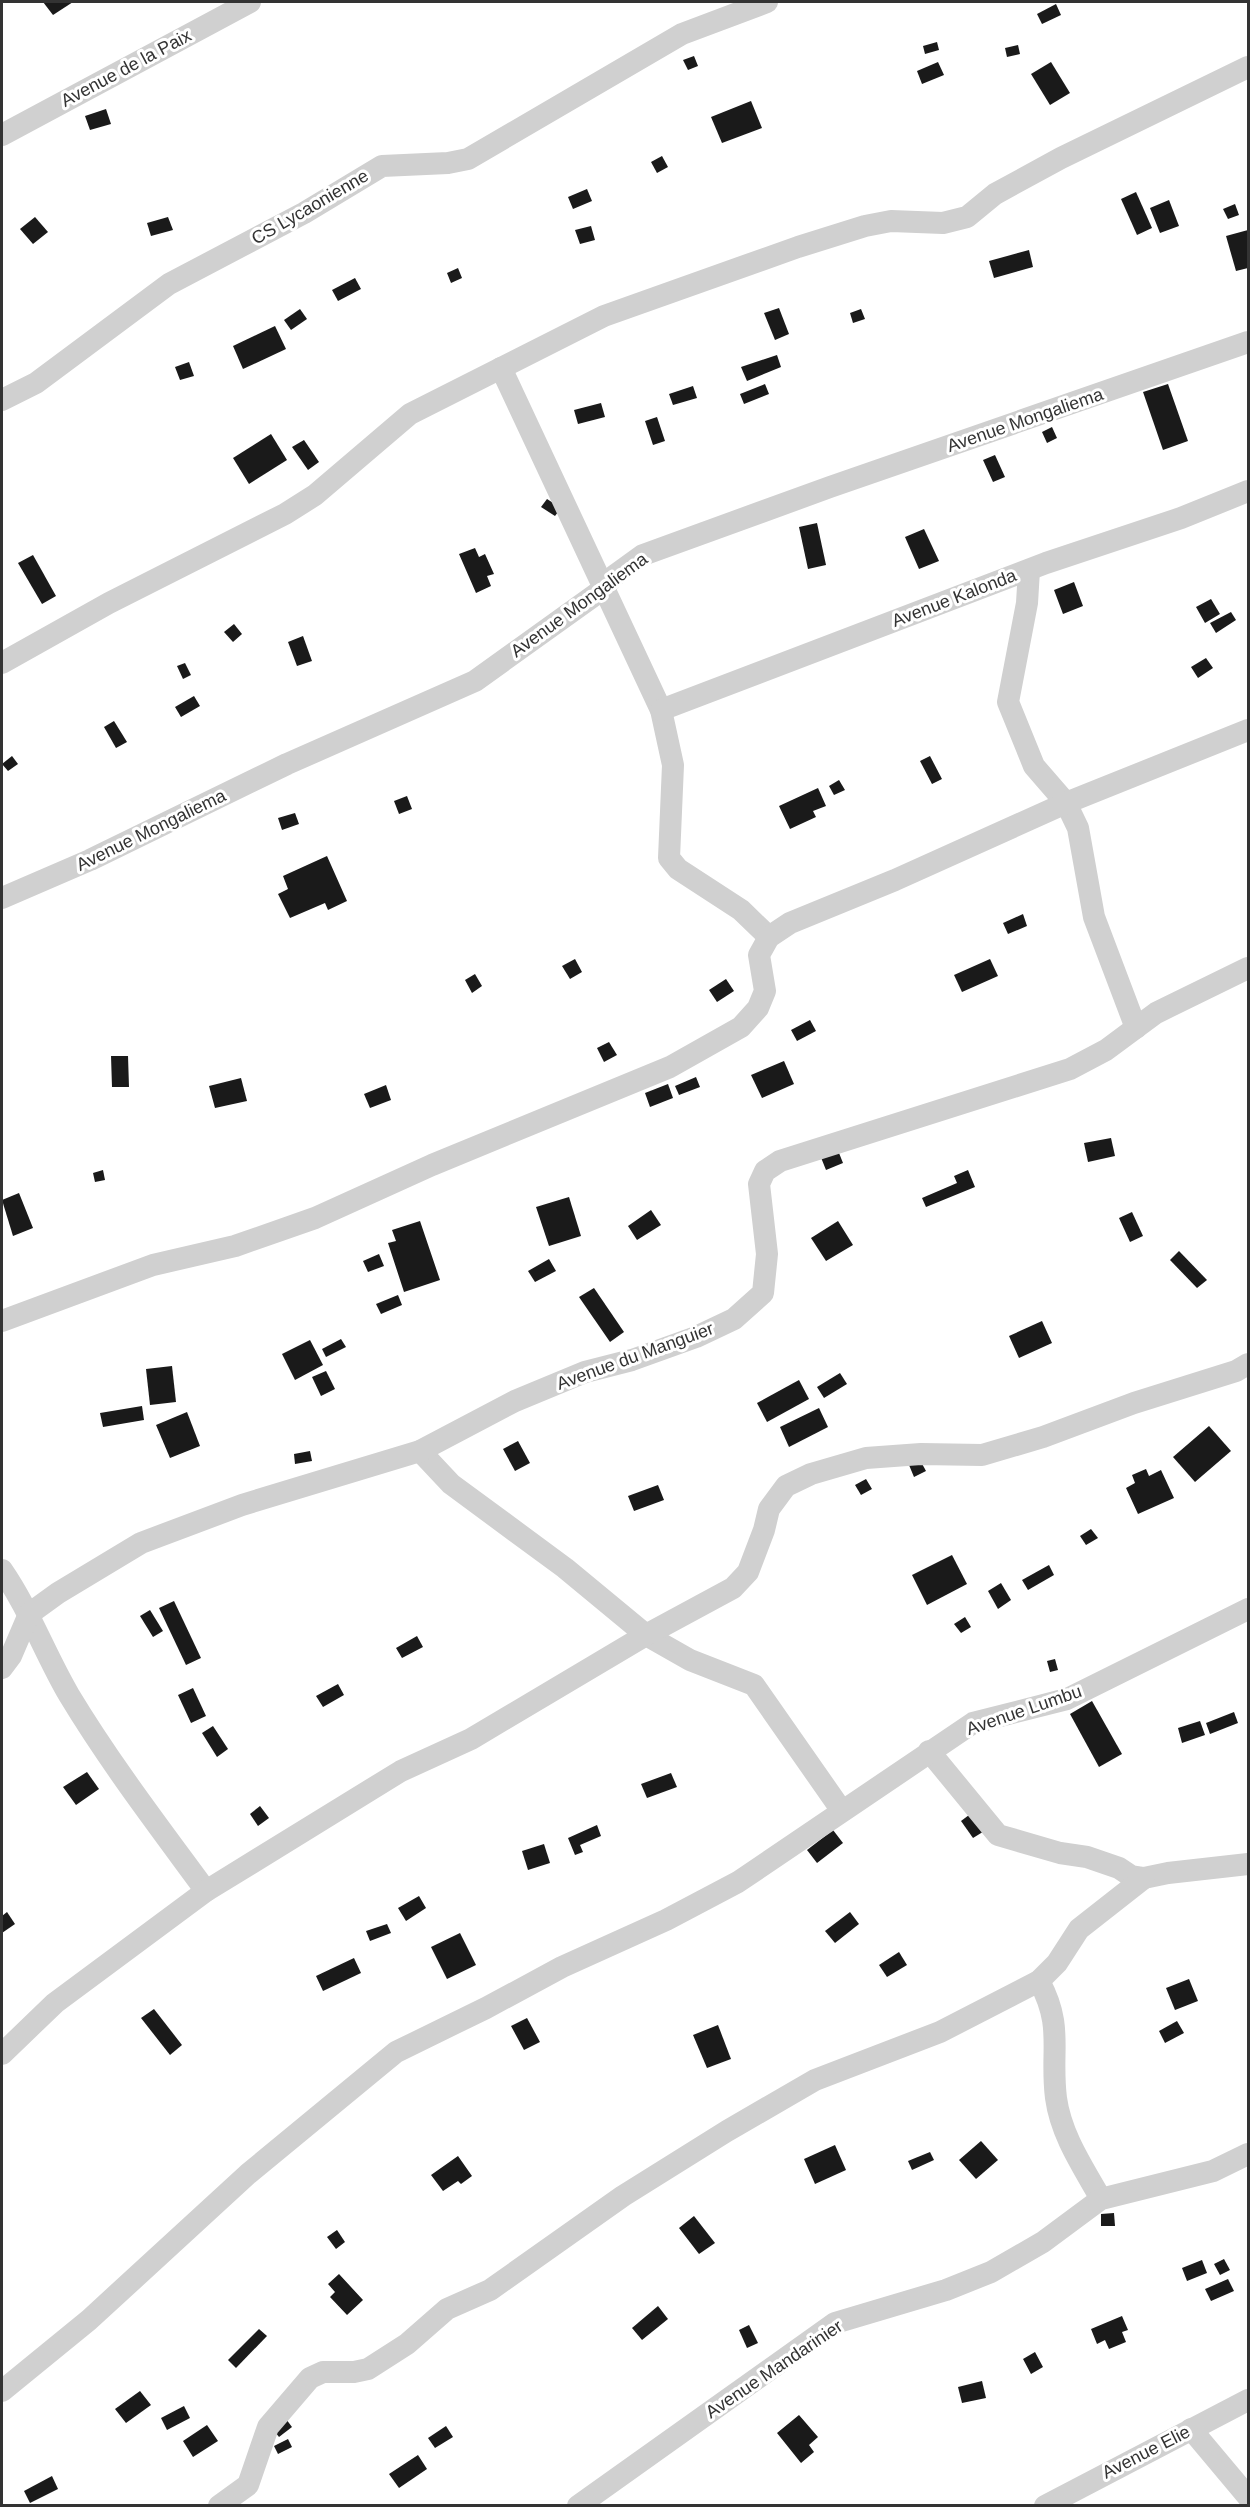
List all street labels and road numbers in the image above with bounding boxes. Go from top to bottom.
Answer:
street label: Avenue de la Paix [57,25,195,111]
street label: CS Lycaonienne [248,165,372,249]
street label: Avenue Mongaliema [944,384,1107,456]
street label: Avenue Mongaliema [507,548,652,661]
street label: Avenue Kalonda [889,565,1020,631]
street label: Avenue Mongaliema [73,785,230,875]
street label: Avenue du Manguier [554,1318,716,1394]
street label: Avenue Lumbu [964,1681,1084,1739]
street label: Avenue Mandarinier [702,2316,846,2422]
street label: Avenue Elie [1099,2421,1193,2483]

